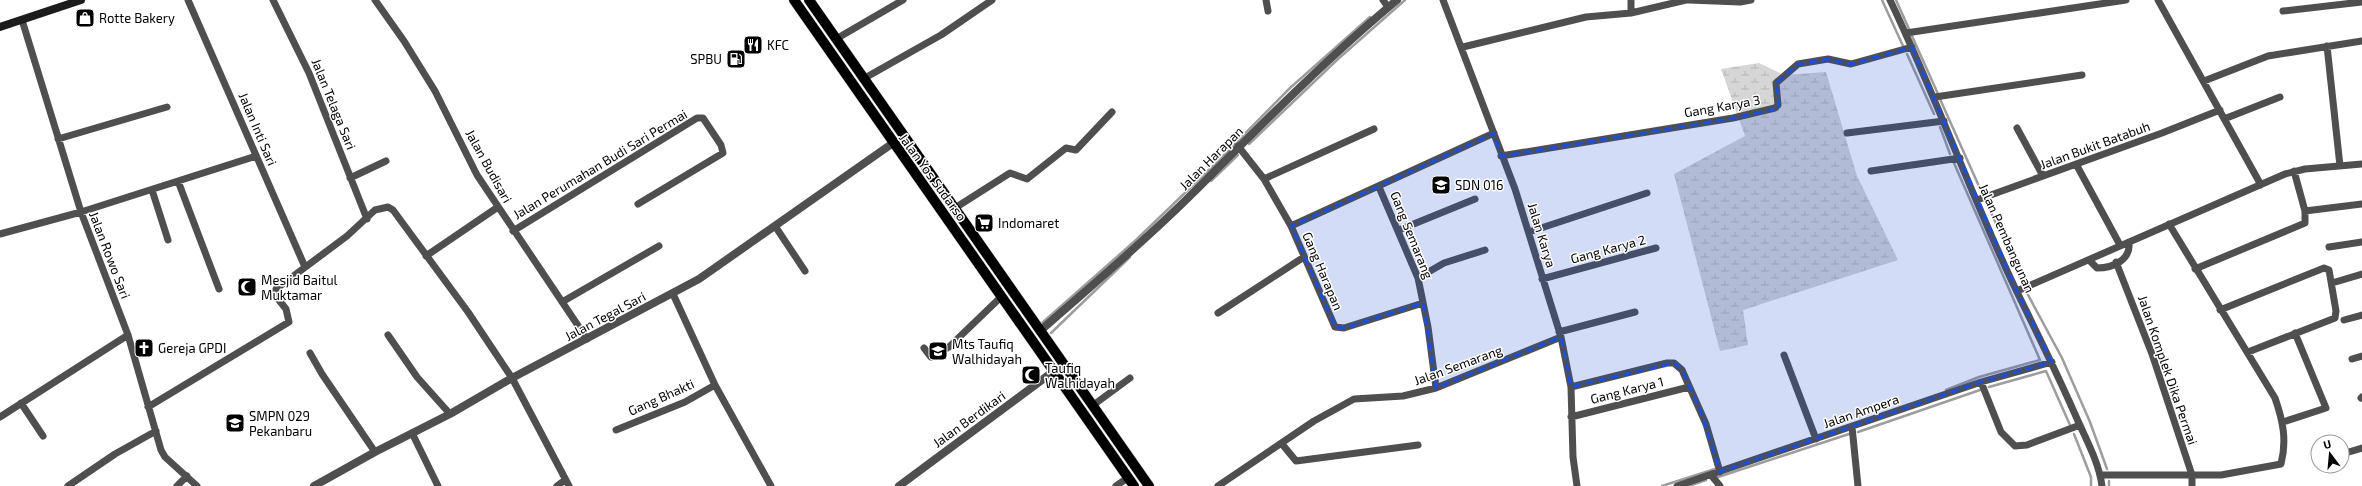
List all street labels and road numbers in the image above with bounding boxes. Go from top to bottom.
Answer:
street label: Jalan Telaga Sari [308,56,360,152]
street label: Jalan Inti Sari [235,90,281,168]
street label: Gang Karya 3 [1683,91,1761,121]
street label: Jalan Perumahan Budi Sari Permai [510,106,690,222]
street label: Jalan Bukit Batabuh [2038,118,2152,172]
street label: Jalan Harapan [1176,123,1246,193]
street label: Jalan Budisari [462,127,516,205]
street label: Jalan Yos Sudarso [896,130,970,224]
street label: Jalan Pembangunan [1976,181,2038,295]
street label: Gang Semarang [1387,189,1437,281]
street label: Jalan Karya [1525,201,1559,269]
street label: Jalan Rowo Sari [86,209,134,301]
street label: Gang Harapan [1299,229,1347,313]
street label: Gang Karya 2 [1569,231,1647,267]
street label: Jalan Tegal Sari [562,288,648,344]
street label: Jalan Komplek Dika Permai [2135,293,2201,447]
street label: Jalan Semarang [1412,342,1504,388]
street label: Gang Karya 1 [1589,373,1665,407]
street label: Gang Bhakti [626,375,696,419]
street label: Jalan Berdikari [930,387,1008,451]
street label: Jalan Ampera [1821,391,1901,431]

